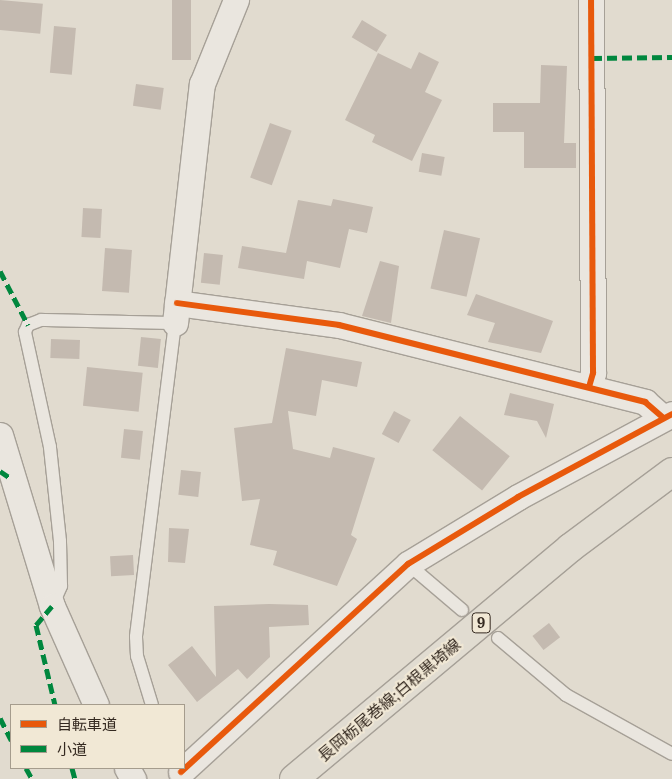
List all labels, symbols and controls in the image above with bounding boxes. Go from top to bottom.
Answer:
road number: 9 [471,610,491,636]
street label: 長岡栃尾巻線;白根黒埼線 [314,635,464,765]
legend [10,704,185,769]
text: 自転車道 [57,715,117,734]
text: 小道 [57,740,87,759]

